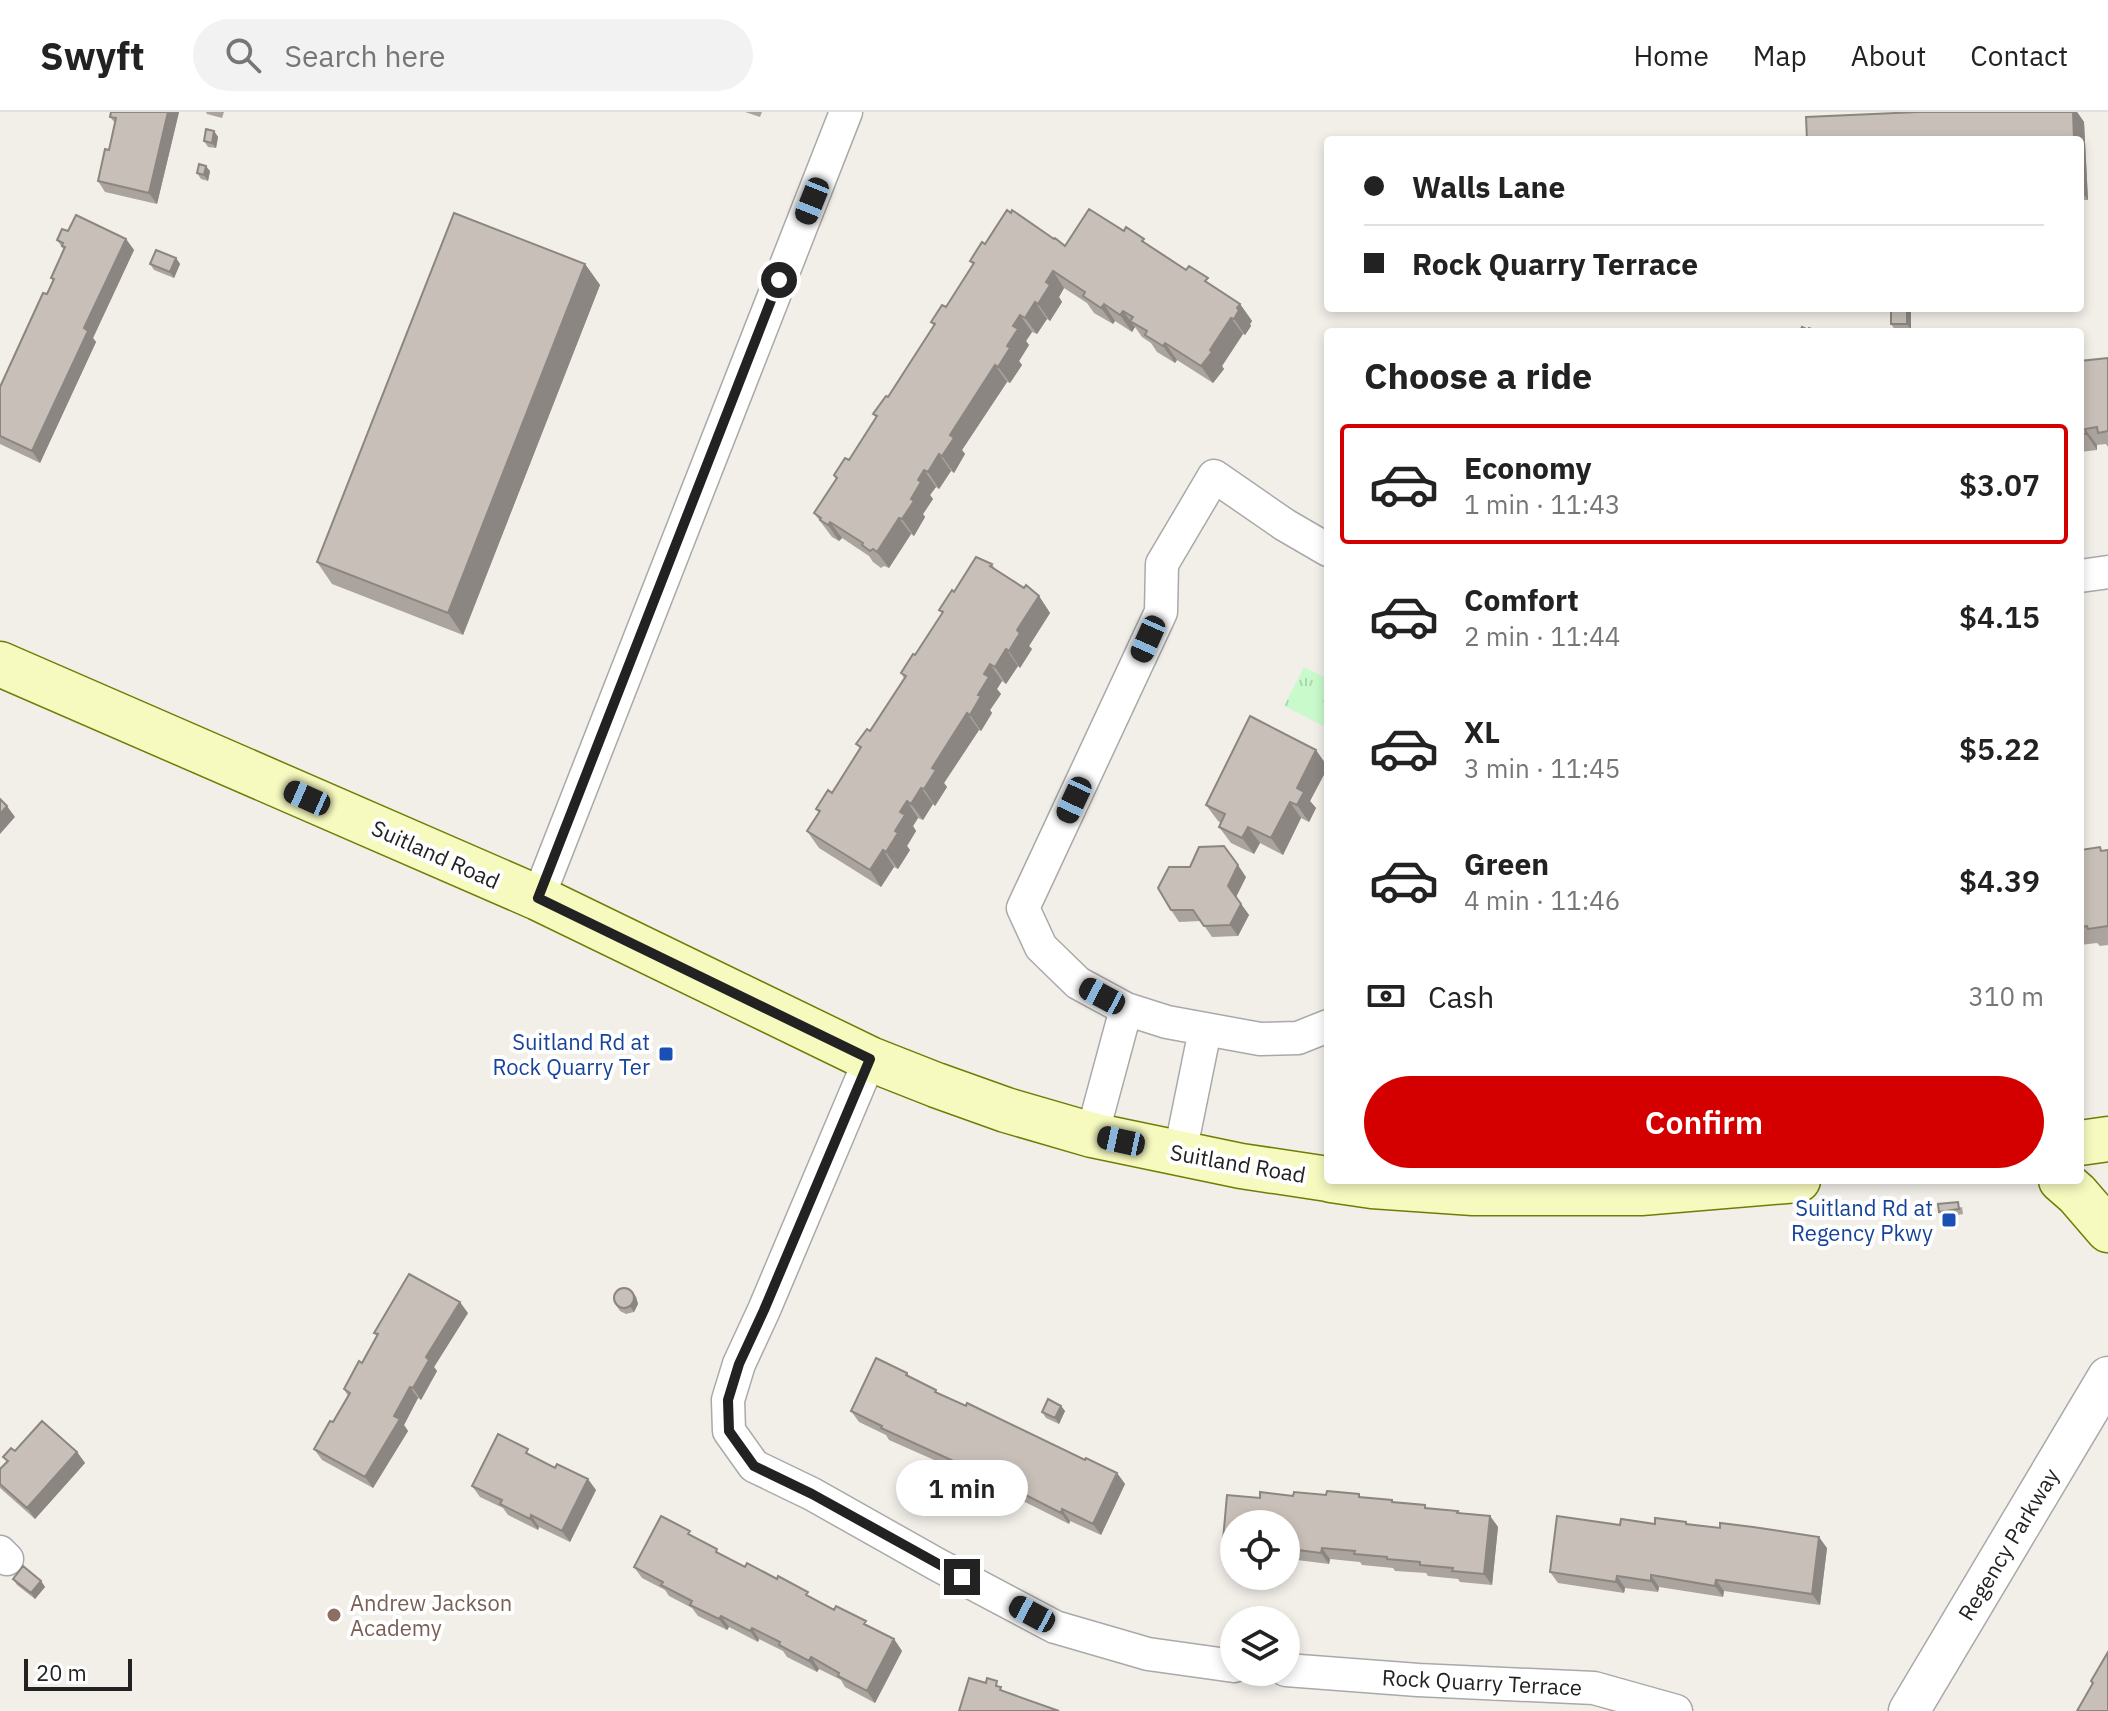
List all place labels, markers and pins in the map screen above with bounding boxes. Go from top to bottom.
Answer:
place label: Suitland Rd at Rock Quarry Ter [492,1027,650,1081]
marker: Suitland Rd at Rock Quarry Ter [657,1045,675,1063]
place label: Suitland Rd at Regency Pkwy [1791,1193,1933,1247]
marker: Suitland Rd at Regency Pkwy [1940,1211,1958,1229]
place label: Andrew Jackson Academy [350,1588,512,1642]
marker: Andrew Jackson Academy [325,1606,343,1624]

